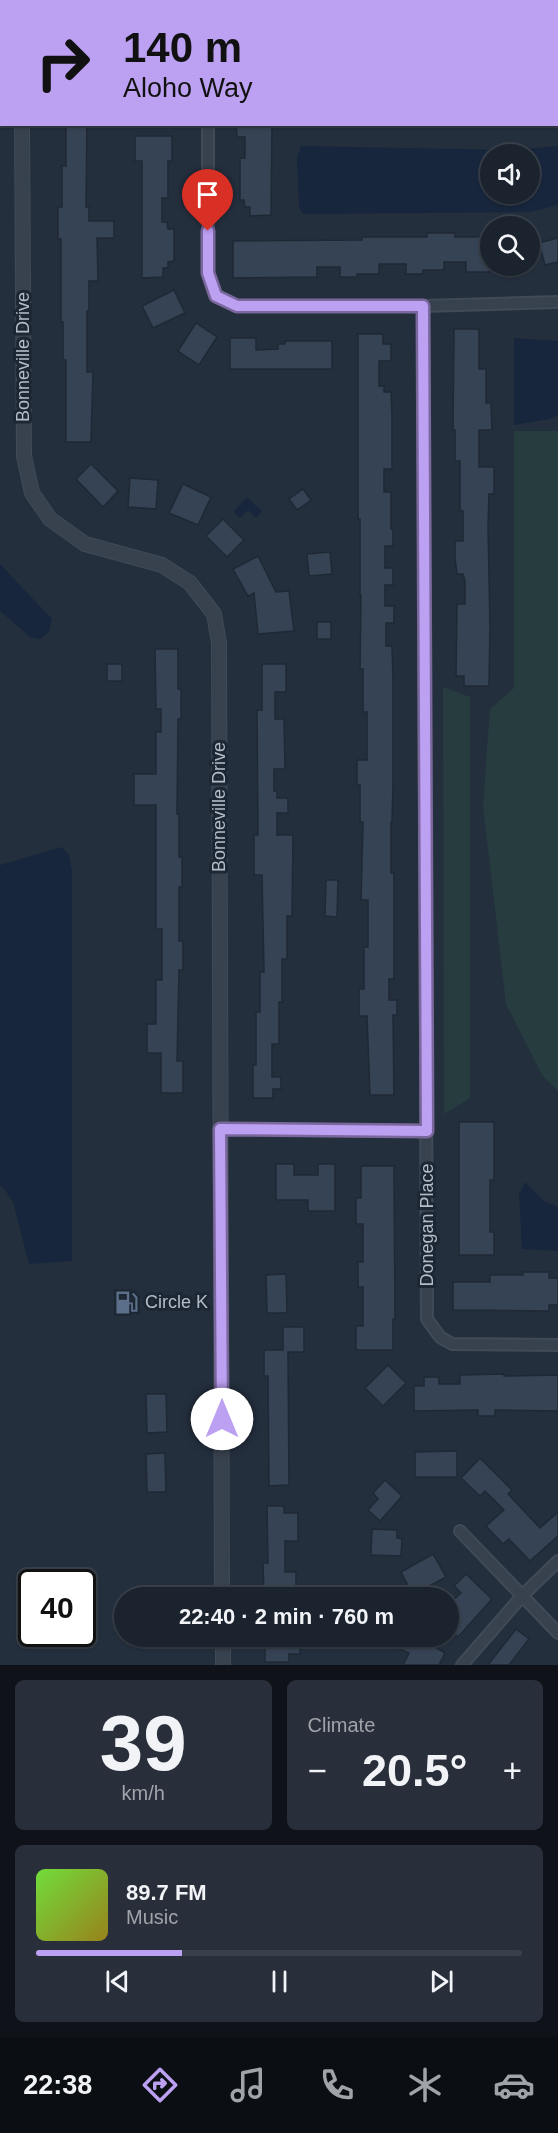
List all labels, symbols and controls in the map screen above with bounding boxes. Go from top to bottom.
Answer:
icon: right [24,24,102,102]
text: 140 m [123,24,242,71]
text: Aloho Way [123,73,253,103]
map controls [480,144,540,276]
button: sound [480,144,540,204]
pin [182,169,233,231]
icon: arrive [191,178,224,211]
button: search [480,216,540,276]
street label: Bonneville Drive [13,292,33,422]
street label: Bonneville Drive [209,742,229,872]
street label: Donegan Place [417,1163,437,1287]
fuel station icon: Circle K [114,1289,140,1315]
place label: Circle K [145,1292,208,1312]
position arrow [190,1387,254,1451]
speed limit sign: 40 [18,1569,96,1647]
text: 22:40 · 2 min · 760 m [179,1604,394,1629]
text: 39 [100,1699,187,1787]
text: Climate [308,1714,375,1736]
text: 20.5° [362,1745,468,1796]
text: − [308,1752,327,1789]
text: + [503,1752,522,1789]
text: km/h [122,1782,165,1804]
text: 89.7 FM [126,1880,207,1905]
text: Music [126,1906,178,1928]
icon: previous [101,1965,134,1998]
icon: pause [263,1965,296,1998]
icon: next [425,1965,458,1998]
icon: directions [139,2064,181,2106]
icon: music [227,2064,269,2106]
icon: phone [316,2064,358,2106]
icon: climate [404,2064,446,2106]
icon: car [493,2064,535,2106]
text: 22:38 [23,2070,92,2100]

